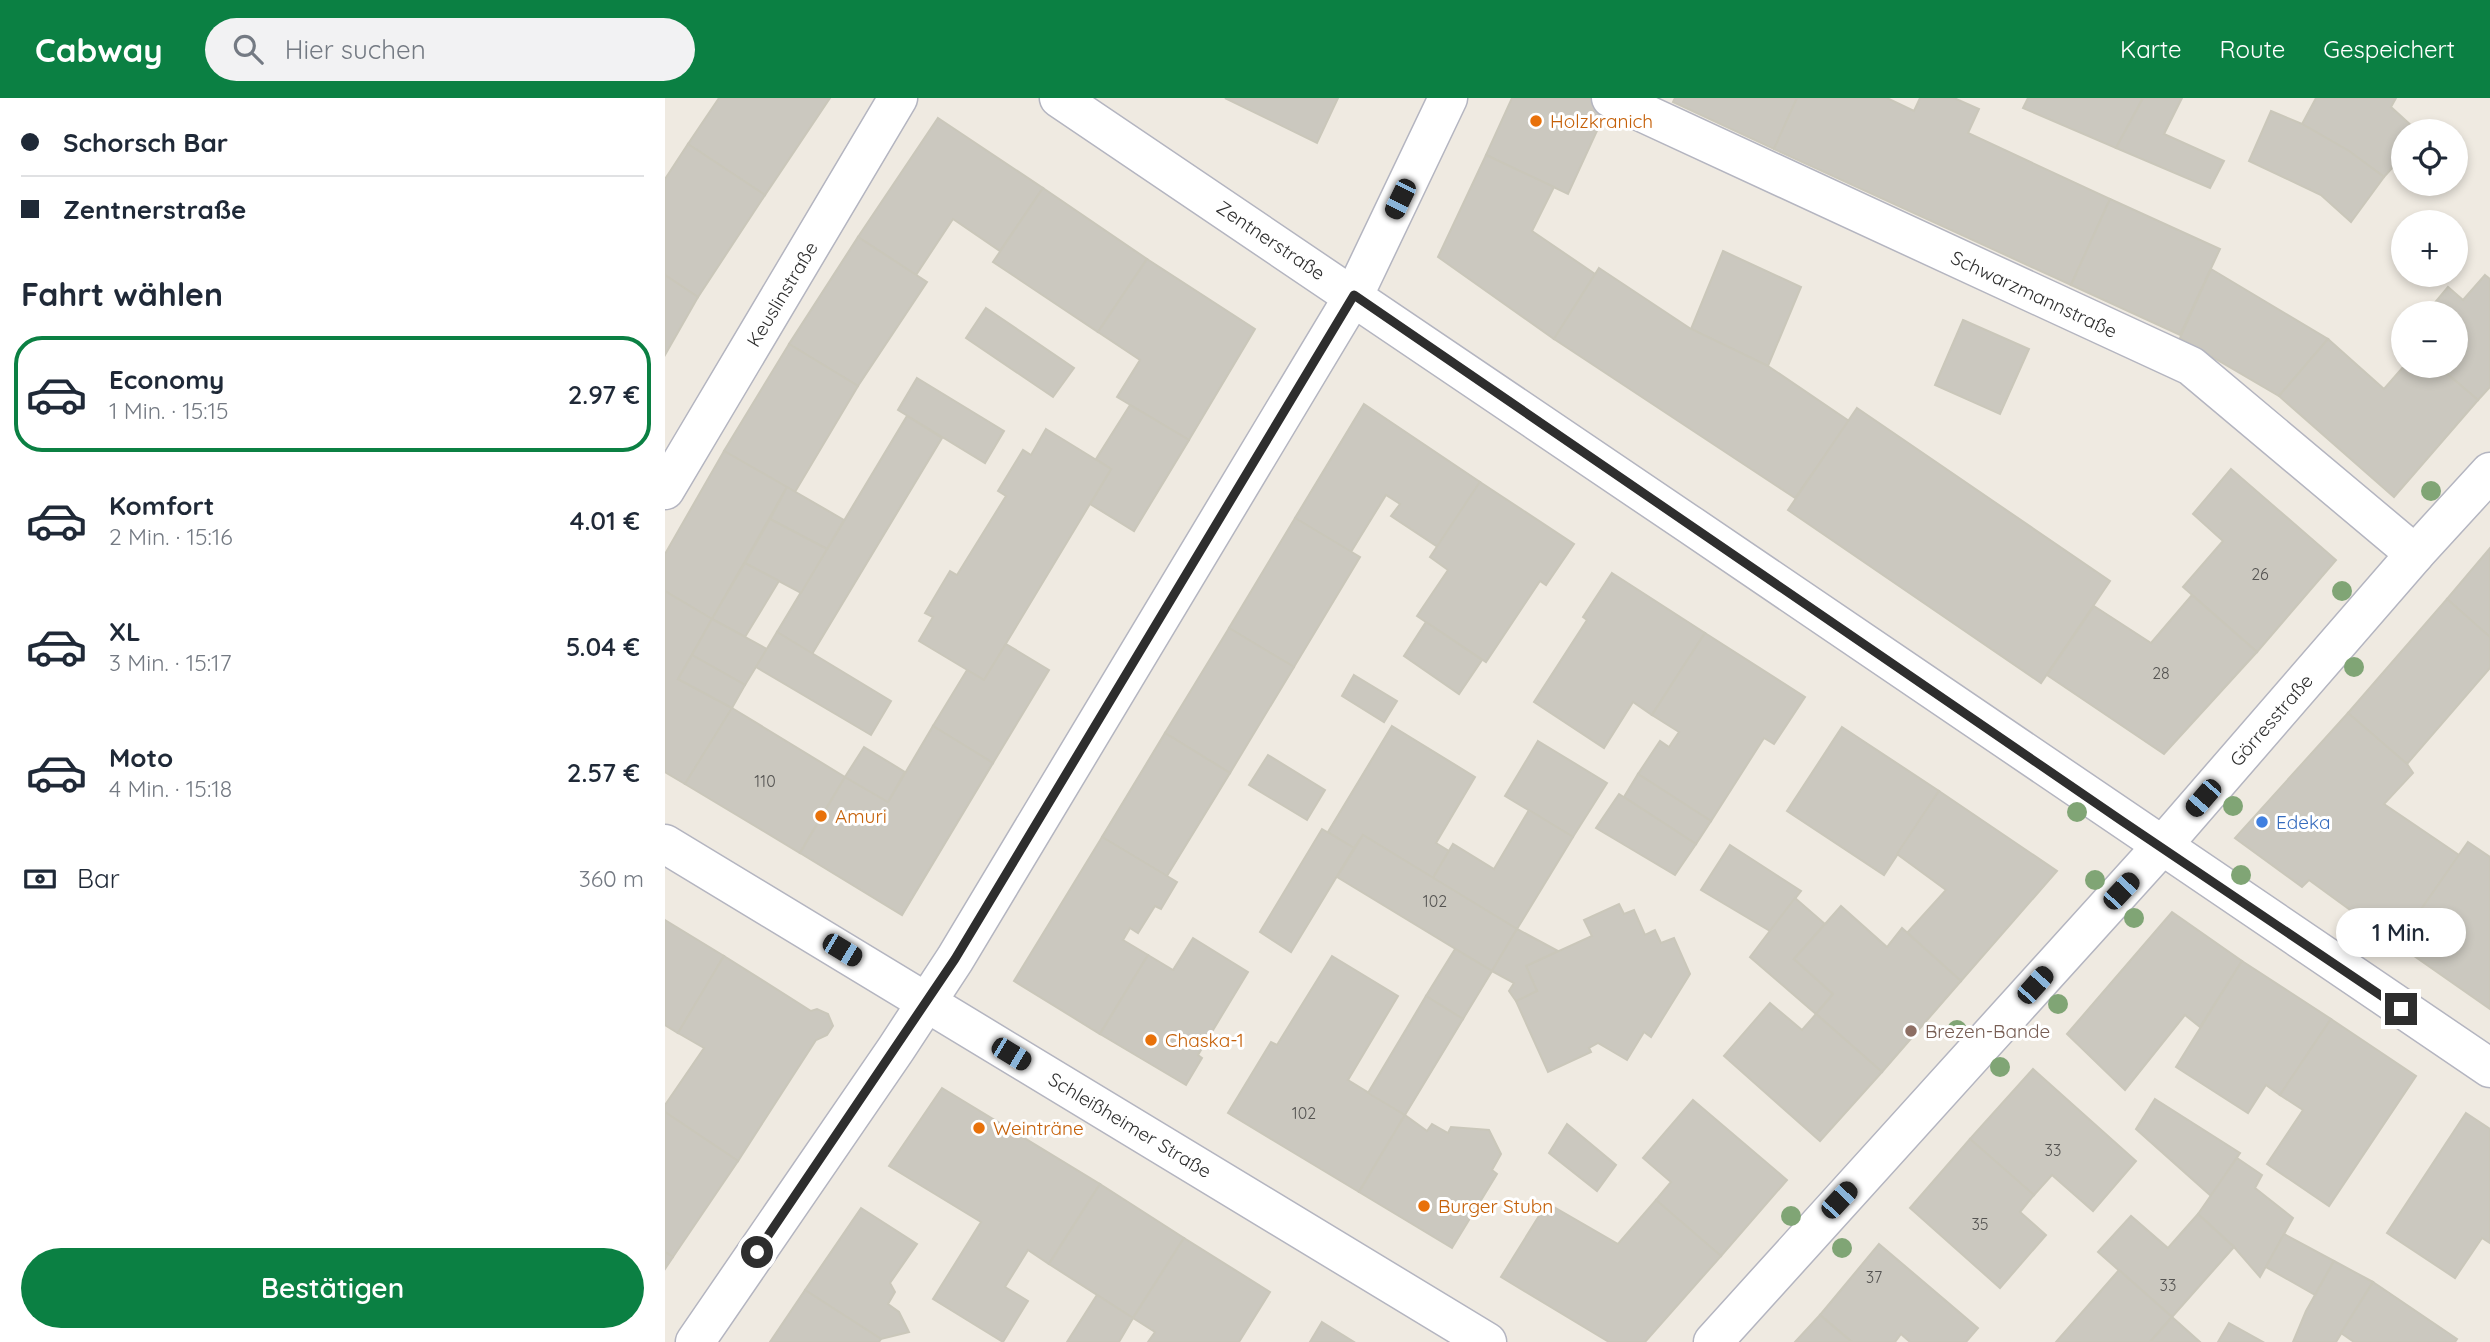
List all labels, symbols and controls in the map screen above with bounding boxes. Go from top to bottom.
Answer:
search box [205,18,695,81]
text: Cabway [35,29,163,70]
icon: search [229,30,267,68]
text: Hier suchen [285,33,426,66]
text: Karte [2120,34,2182,64]
text: Route [2220,34,2285,64]
text: Gespeichert [2323,34,2455,64]
place label: Holzkranich [1550,109,1653,133]
marker: Holzkranich [1528,113,1544,129]
map controls [2391,119,2468,378]
button: locate [2391,119,2468,196]
text: Schorsch Bar [63,126,228,159]
car [1382,176,1419,222]
text: Zentnerstraße [63,193,246,226]
street label: Zentnerstraße [1212,195,1330,285]
button: + [2391,210,2468,287]
street label: Keuslinstraße [741,237,823,351]
street label: Schwarzmannstraße [1947,245,2121,343]
text: Fahrt wählen [21,274,223,314]
button: − [2391,301,2468,378]
icon: car [25,363,88,426]
text: Economy [109,363,224,396]
text: 2.97 € [568,378,640,411]
text: 1 Min. · 15:15 [109,396,229,425]
icon: car [25,489,88,552]
text: Komfort [109,489,214,522]
text: 4.01 € [570,504,640,537]
text: 2 Min. · 15:16 [109,522,233,551]
house number: 26 [2251,564,2269,584]
icon: car [25,615,88,678]
text: XL [109,615,141,648]
text: 5.04 € [566,630,640,663]
text: 3 Min. · 15:17 [109,648,231,677]
house number: 28 [2152,663,2170,683]
street label: Görresstraße [2224,669,2318,771]
icon: car [25,741,88,804]
text: Moto [109,741,173,774]
text: 2.57 € [567,756,640,789]
house number: 110 [754,771,776,791]
text: 4 Min. · 15:18 [109,774,232,803]
car [2182,775,2225,821]
place label: Amuri [835,804,887,828]
marker: Amuri [813,808,829,824]
place label: Edeka [2276,810,2331,834]
marker: Edeka [2254,814,2270,830]
icon: cash [21,860,59,898]
text: Bar [77,862,120,895]
text: 360 m [579,864,644,893]
car [2099,868,2144,914]
house number: 102 [1423,891,1447,911]
callout: 1 Min. [2336,908,2466,956]
text: 1 Min. [2372,918,2430,947]
car [819,930,866,970]
car [2014,962,2057,1008]
route end [2385,993,2417,1025]
place label: Brezen-Bande [1925,1019,2050,1043]
marker: Brezen-Bande [1903,1023,1919,1039]
place label: Chaska-1 [1165,1028,1244,1052]
marker: Chaska-1 [1143,1032,1159,1048]
car [988,1034,1035,1074]
street label: Schleißheimer Straße [1044,1067,1216,1183]
house number: 102 [1292,1103,1316,1123]
place label: Weinträne [993,1116,1084,1140]
marker: Weinträne [971,1120,987,1136]
house number: 33 [2045,1140,2061,1160]
car [1817,1177,1862,1223]
place label: Burger Stubn [1438,1194,1553,1218]
marker: Burger Stubn [1416,1198,1432,1214]
house number: 35 [1971,1214,1989,1234]
route start [741,1236,773,1268]
button: Bestätigen [21,1248,644,1328]
house number: 37 [1866,1267,1882,1287]
house number: 33 [2160,1275,2176,1295]

